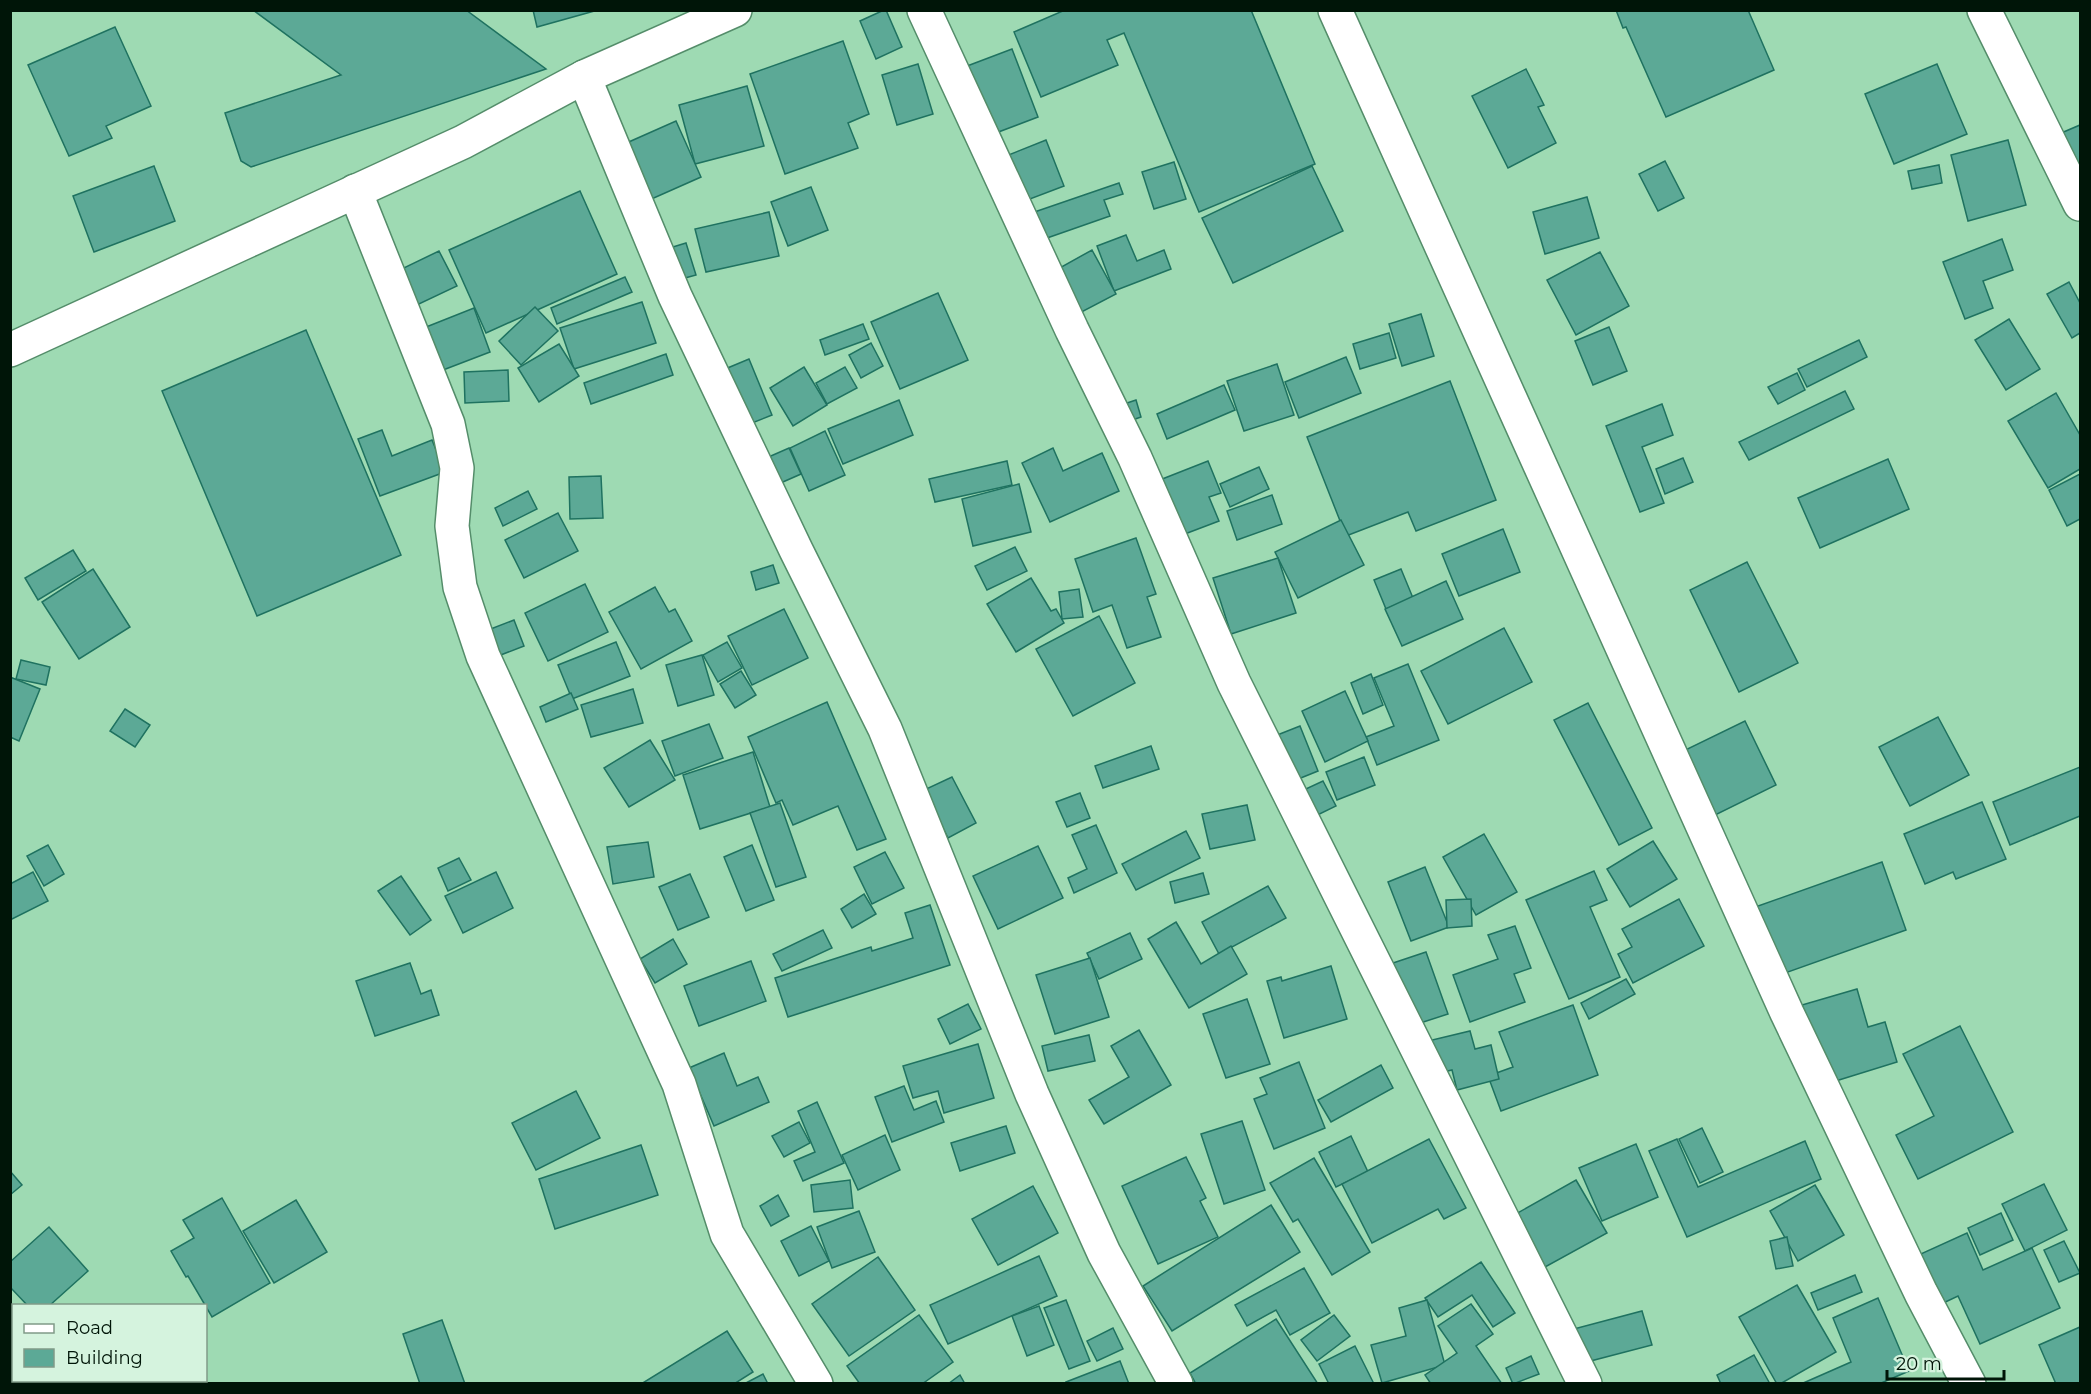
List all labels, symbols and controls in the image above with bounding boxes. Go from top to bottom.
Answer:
legend [12,1304,207,1382]
text: Road [66,1317,113,1339]
scale bar [1887,1343,2004,1381]
text: Building [66,1347,143,1369]
text: 20 m [1896,1353,1942,1375]

